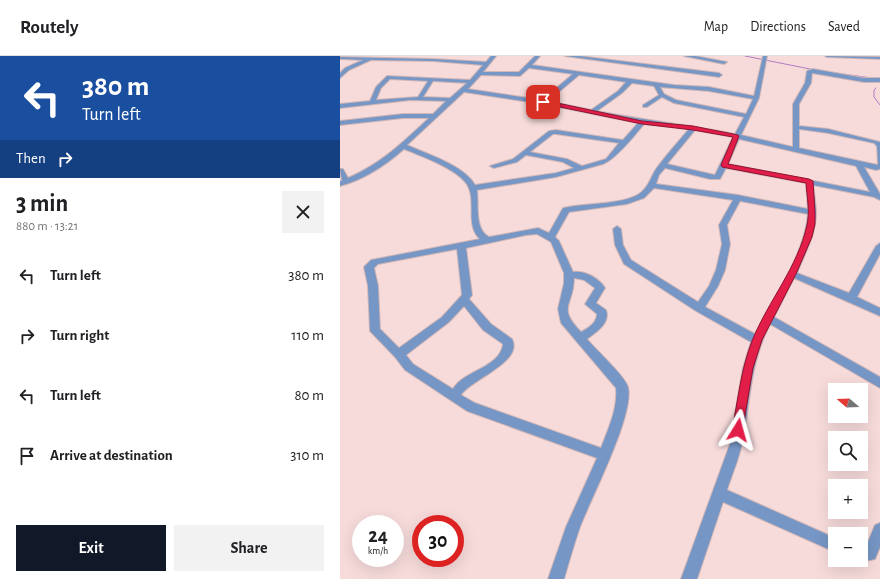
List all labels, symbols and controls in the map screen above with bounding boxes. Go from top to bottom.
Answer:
text: Routely [20,18,79,37]
text: Map [704,20,728,34]
text: Directions [750,20,806,34]
text: Saved [828,20,860,34]
icon: left [16,72,68,124]
text: 380 m [82,73,149,101]
pin [526,85,560,119]
icon: arrive [532,91,554,113]
text: Turn left [82,106,141,124]
icon: right [54,148,76,170]
text: Then [16,151,46,166]
button: close [282,191,324,233]
text: 3 min [16,192,68,216]
text: 880 m · 13:21 [16,220,78,233]
icon: left [16,265,38,287]
text: Turn left [50,268,101,283]
text: 380 m [288,268,324,283]
icon: right [16,325,38,347]
text: Turn right [50,328,109,343]
text: 110 m [291,328,324,343]
north arrow [828,383,868,423]
map controls [828,383,868,567]
icon: left [16,385,38,407]
text: Turn left [50,388,101,403]
text: 80 m [294,388,324,403]
position arrow [717,409,759,451]
button: search [828,431,868,471]
icon: arrive [16,445,38,467]
text: Arrive at destination [50,448,173,463]
text: 310 m [290,448,324,463]
button: + [828,479,868,519]
speed limit sign: 30 [412,515,464,567]
button: Exit [16,525,166,571]
button: Share [174,525,324,571]
text: 24 [368,526,388,546]
button: − [828,527,868,567]
text: km/h [368,546,388,556]

